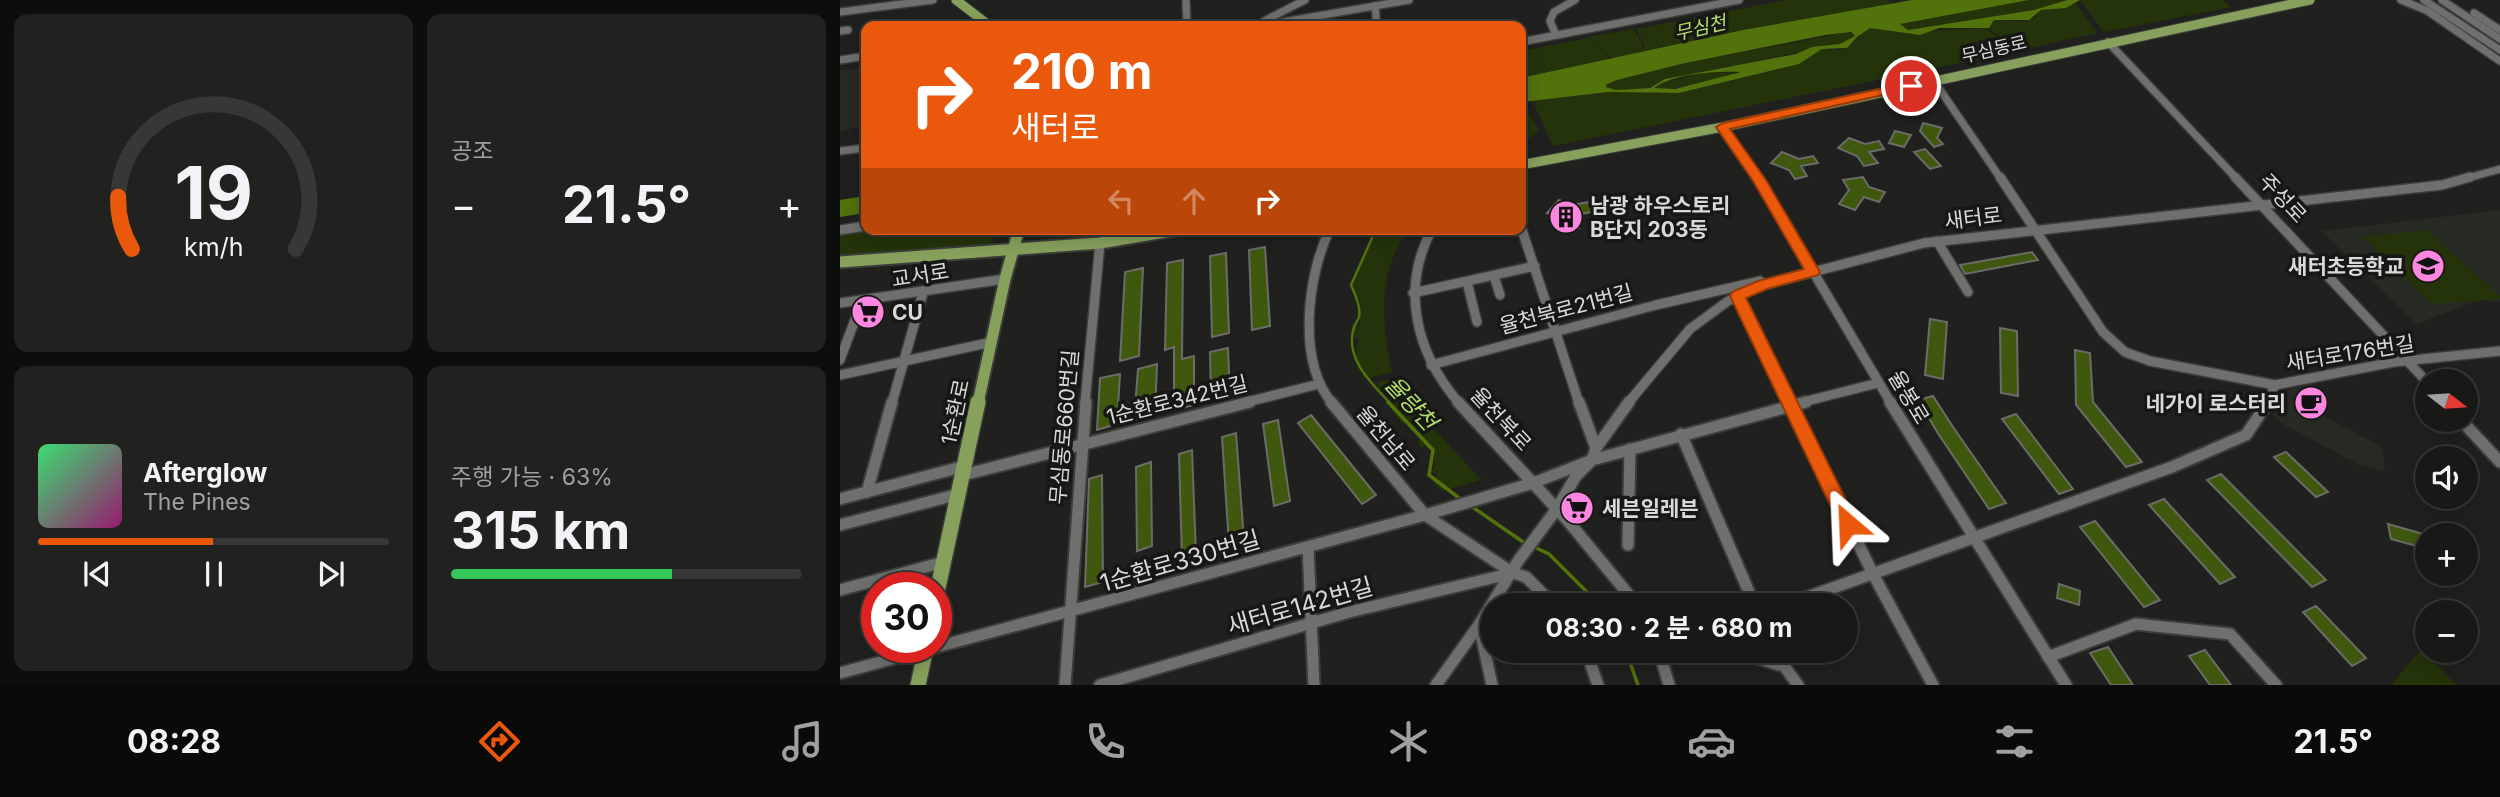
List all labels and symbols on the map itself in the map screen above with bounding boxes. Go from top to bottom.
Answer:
water label: 무심천 [1672,11,1730,45]
street label: 무심동로 [1959,31,2029,67]
pin [1881,56,1941,116]
street label: 주성로 [2254,168,2312,228]
place label: 남광 하우스토리 B단지 203동 [1590,193,1730,242]
building icon: 남광 하우스토리 B단지 203동 [1547,198,1585,236]
street label: 새터로 [1943,202,2003,234]
school or university icon: 새터초등학교 [2409,247,2447,285]
place label: 새터초등학교 [2288,254,2404,279]
street label: 교서로 [889,258,951,292]
street label: 율천북로21번길 [1496,279,1636,339]
supermarket icon: CU [849,293,887,331]
place label: CU [892,300,923,325]
street label: 새터로176번길 [2284,331,2416,375]
street label: 무심동로660번길 [1045,349,1083,505]
street label: 율봉로 [1883,366,1935,428]
north arrow [2415,369,2478,432]
street label: 1순환로342번길 [1104,370,1250,430]
water label: 율량천 [1379,370,1445,438]
street label: 1순환로 [936,377,974,447]
street label: 율천북로 [1466,382,1536,456]
cafe icon: 네가이 로스터리 [2292,384,2330,422]
place label: 네가이 로스터리 [2146,391,2286,416]
street label: 율천남로 [1352,400,1420,476]
position arrow [1811,487,1885,561]
supermarket icon: 세븐일레븐 [1558,489,1596,527]
place label: 세븐일레븐 [1602,496,1699,521]
street label: 1순환로330번길 [1097,524,1263,598]
street label: 새터로142번길 [1224,571,1376,641]
speed limit sign: 30 [861,572,952,663]

